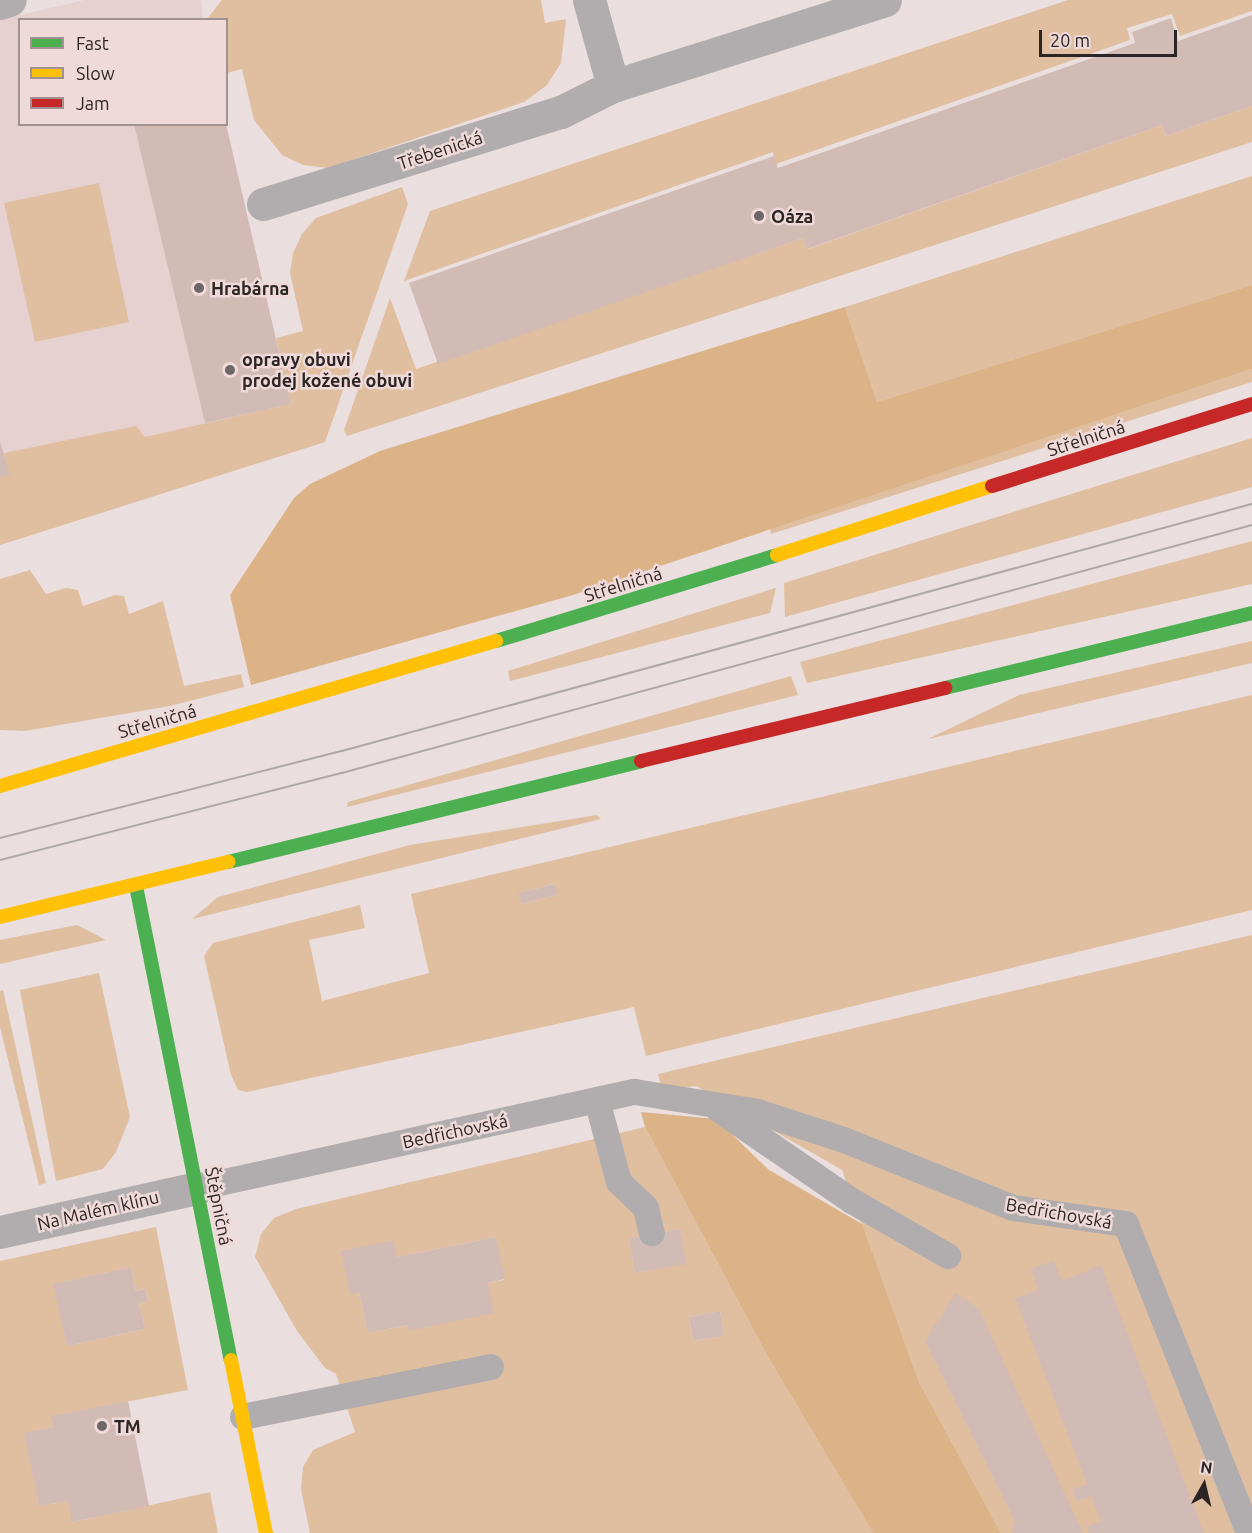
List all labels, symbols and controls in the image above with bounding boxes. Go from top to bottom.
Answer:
legend [18,18,228,126]
scale bar [1042,18,1180,56]
text: 20 m [1050,30,1090,50]
text: Fast [76,33,109,53]
text: Slow [76,63,115,83]
text: Jam [76,93,110,113]
street label: Třebenická [395,126,485,174]
place label: Oáza [771,205,813,227]
marker: Oáza [752,209,766,223]
place label: Hrabárna [211,277,289,299]
marker: Hrabárna [192,281,206,295]
place label: opravy obuvi prodej kožené obuvi [242,349,412,392]
marker: opravy obuvi prodej kožené obuvi [223,363,237,377]
street label: Střelničná [1044,415,1128,461]
street label: Střelničná [581,562,665,606]
street label: Střelničná [115,700,199,742]
street label: Bedřichovská [400,1109,510,1153]
street label: Štěpničná [201,1165,237,1247]
street label: Na Malém klínu [35,1186,161,1234]
street label: Bedřichovská [1004,1193,1114,1233]
place label: TM [114,1415,141,1437]
marker: TM [95,1419,109,1433]
north arrow [1174,1455,1234,1515]
text: N [1199,1457,1214,1477]

